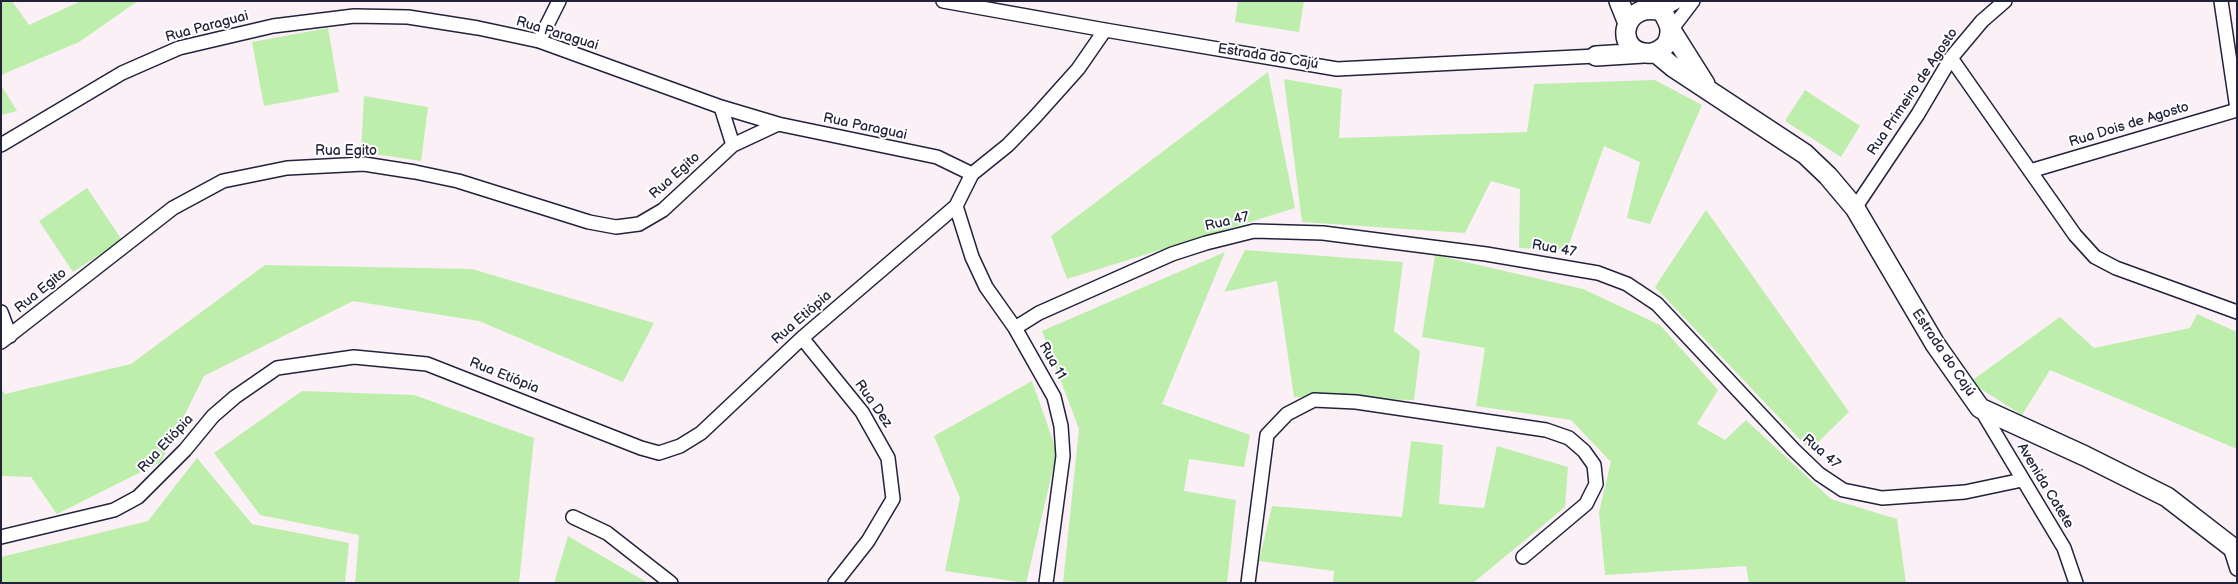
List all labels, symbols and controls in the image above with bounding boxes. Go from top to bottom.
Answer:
street label: Rua Paraguai [164,8,250,46]
street label: Rua Paraguai [514,13,600,55]
street label: Rua Primeiro de Agosto [1864,25,1962,159]
street label: Estrada do Cajú [1217,41,1319,73]
street label: Rua Dois de Agosto [2067,99,2191,151]
street label: Rua Paraguai [821,110,909,144]
street label: Rua Egito [315,143,377,159]
street label: Rua Egito [646,149,704,203]
street label: Rua 47 [1203,209,1251,235]
street label: Rua 47 [1530,237,1578,261]
street label: Rua Egito [12,265,70,317]
street label: Rua Etiópia [769,288,835,348]
street label: Estrada do Cajú [1908,306,1978,400]
street label: Rua 11 [1035,339,1069,383]
street label: Rua Etiópia [467,354,541,398]
street label: Rua Dez [851,377,895,431]
street label: Rua Etiópia [135,411,197,477]
street label: Rua 47 [1799,431,1843,473]
street label: Avenida Catete [2013,440,2077,532]

